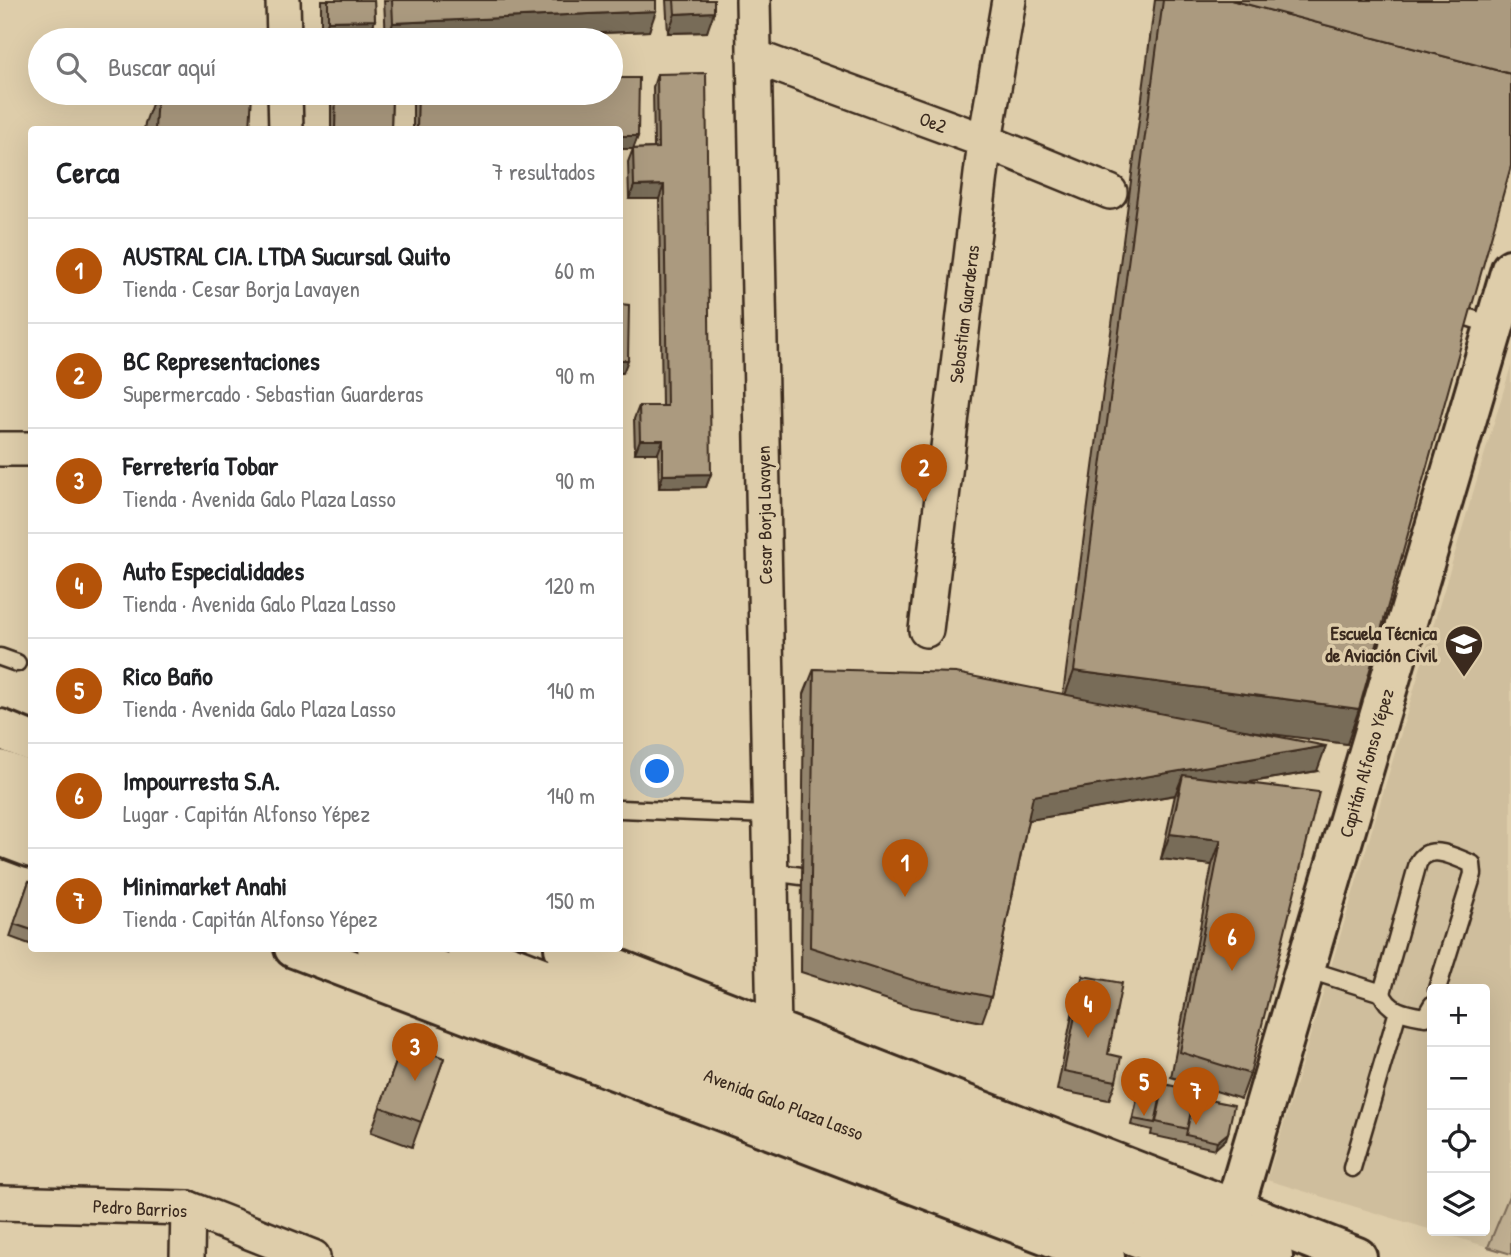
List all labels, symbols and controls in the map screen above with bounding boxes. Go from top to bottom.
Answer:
search box [28,28,623,105]
icon: search [52,48,90,86]
text: Buscar aquí [108,49,216,84]
street label: Oe2 [916,105,950,139]
text: Cerca [56,152,119,192]
text: 7 resultados [492,156,595,187]
text: AUSTRAL CIA. LTDA Sucursal Quito [123,238,450,273]
street label: Sebastian Guarderas [943,244,985,384]
text: 1 [75,255,83,286]
text: 60 m [555,255,595,286]
text: Tienda · Cesar Borja Lavayen [123,273,360,304]
text: BC Representaciones [123,343,320,378]
text: 2 [74,360,84,391]
text: 90 m [555,360,595,391]
text: Supermercado · Sebastian Guarderas [123,378,423,409]
pin: 2 [901,444,947,502]
street label: Cesar Borja Lavayen [750,445,778,585]
text: Ferretería Tobar [123,448,278,483]
text: 3 [74,465,84,496]
text: 90 m [555,465,595,496]
text: Tienda · Avenida Galo Plaza Lasso [123,483,396,514]
text: Auto Especialidades [123,553,304,588]
text: 4 [75,570,83,601]
text: 120 m [545,570,595,601]
text: Tienda · Avenida Galo Plaza Lasso [123,588,396,619]
place label: Escuela Técnica de Aviación Civil [1325,620,1438,668]
school or university icon: Escuela Técnica de Aviación Civil [1443,623,1485,678]
text: Rico Baño [123,658,213,693]
text: 5 [74,675,84,706]
text: 140 m [547,675,595,706]
street label: Capitán Alfonso Yépez [1332,686,1400,840]
text: Tienda · Avenida Galo Plaza Lasso [123,693,396,724]
your location [640,754,674,788]
text: Impourresta S.A. [123,763,280,798]
text: 6 [74,780,84,811]
text: 140 m [547,780,595,811]
text: Lugar · Capitán Alfonso Yépez [123,798,370,829]
pin: 1 [882,839,928,897]
text: Minimarket Anahi [123,868,287,903]
text: 7 [73,885,85,916]
text: 150 m [546,885,595,916]
text: Tienda · Capitán Alfonso Yépez [123,903,378,934]
pin: 6 [1209,913,1255,971]
pin: 4 [1065,980,1111,1038]
map controls [1427,984,1490,1236]
button: + [1427,984,1490,1047]
pin: 3 [392,1023,438,1081]
button: − [1427,1047,1490,1110]
pin: 5 [1121,1058,1167,1116]
street label: Avenida Galo Plaza Lasso [701,1062,868,1146]
pin: 7 [1173,1067,1219,1125]
button: locate [1427,1110,1490,1173]
button: layers [1427,1173,1490,1236]
street label: Pedro Barrios [92,1193,188,1223]

